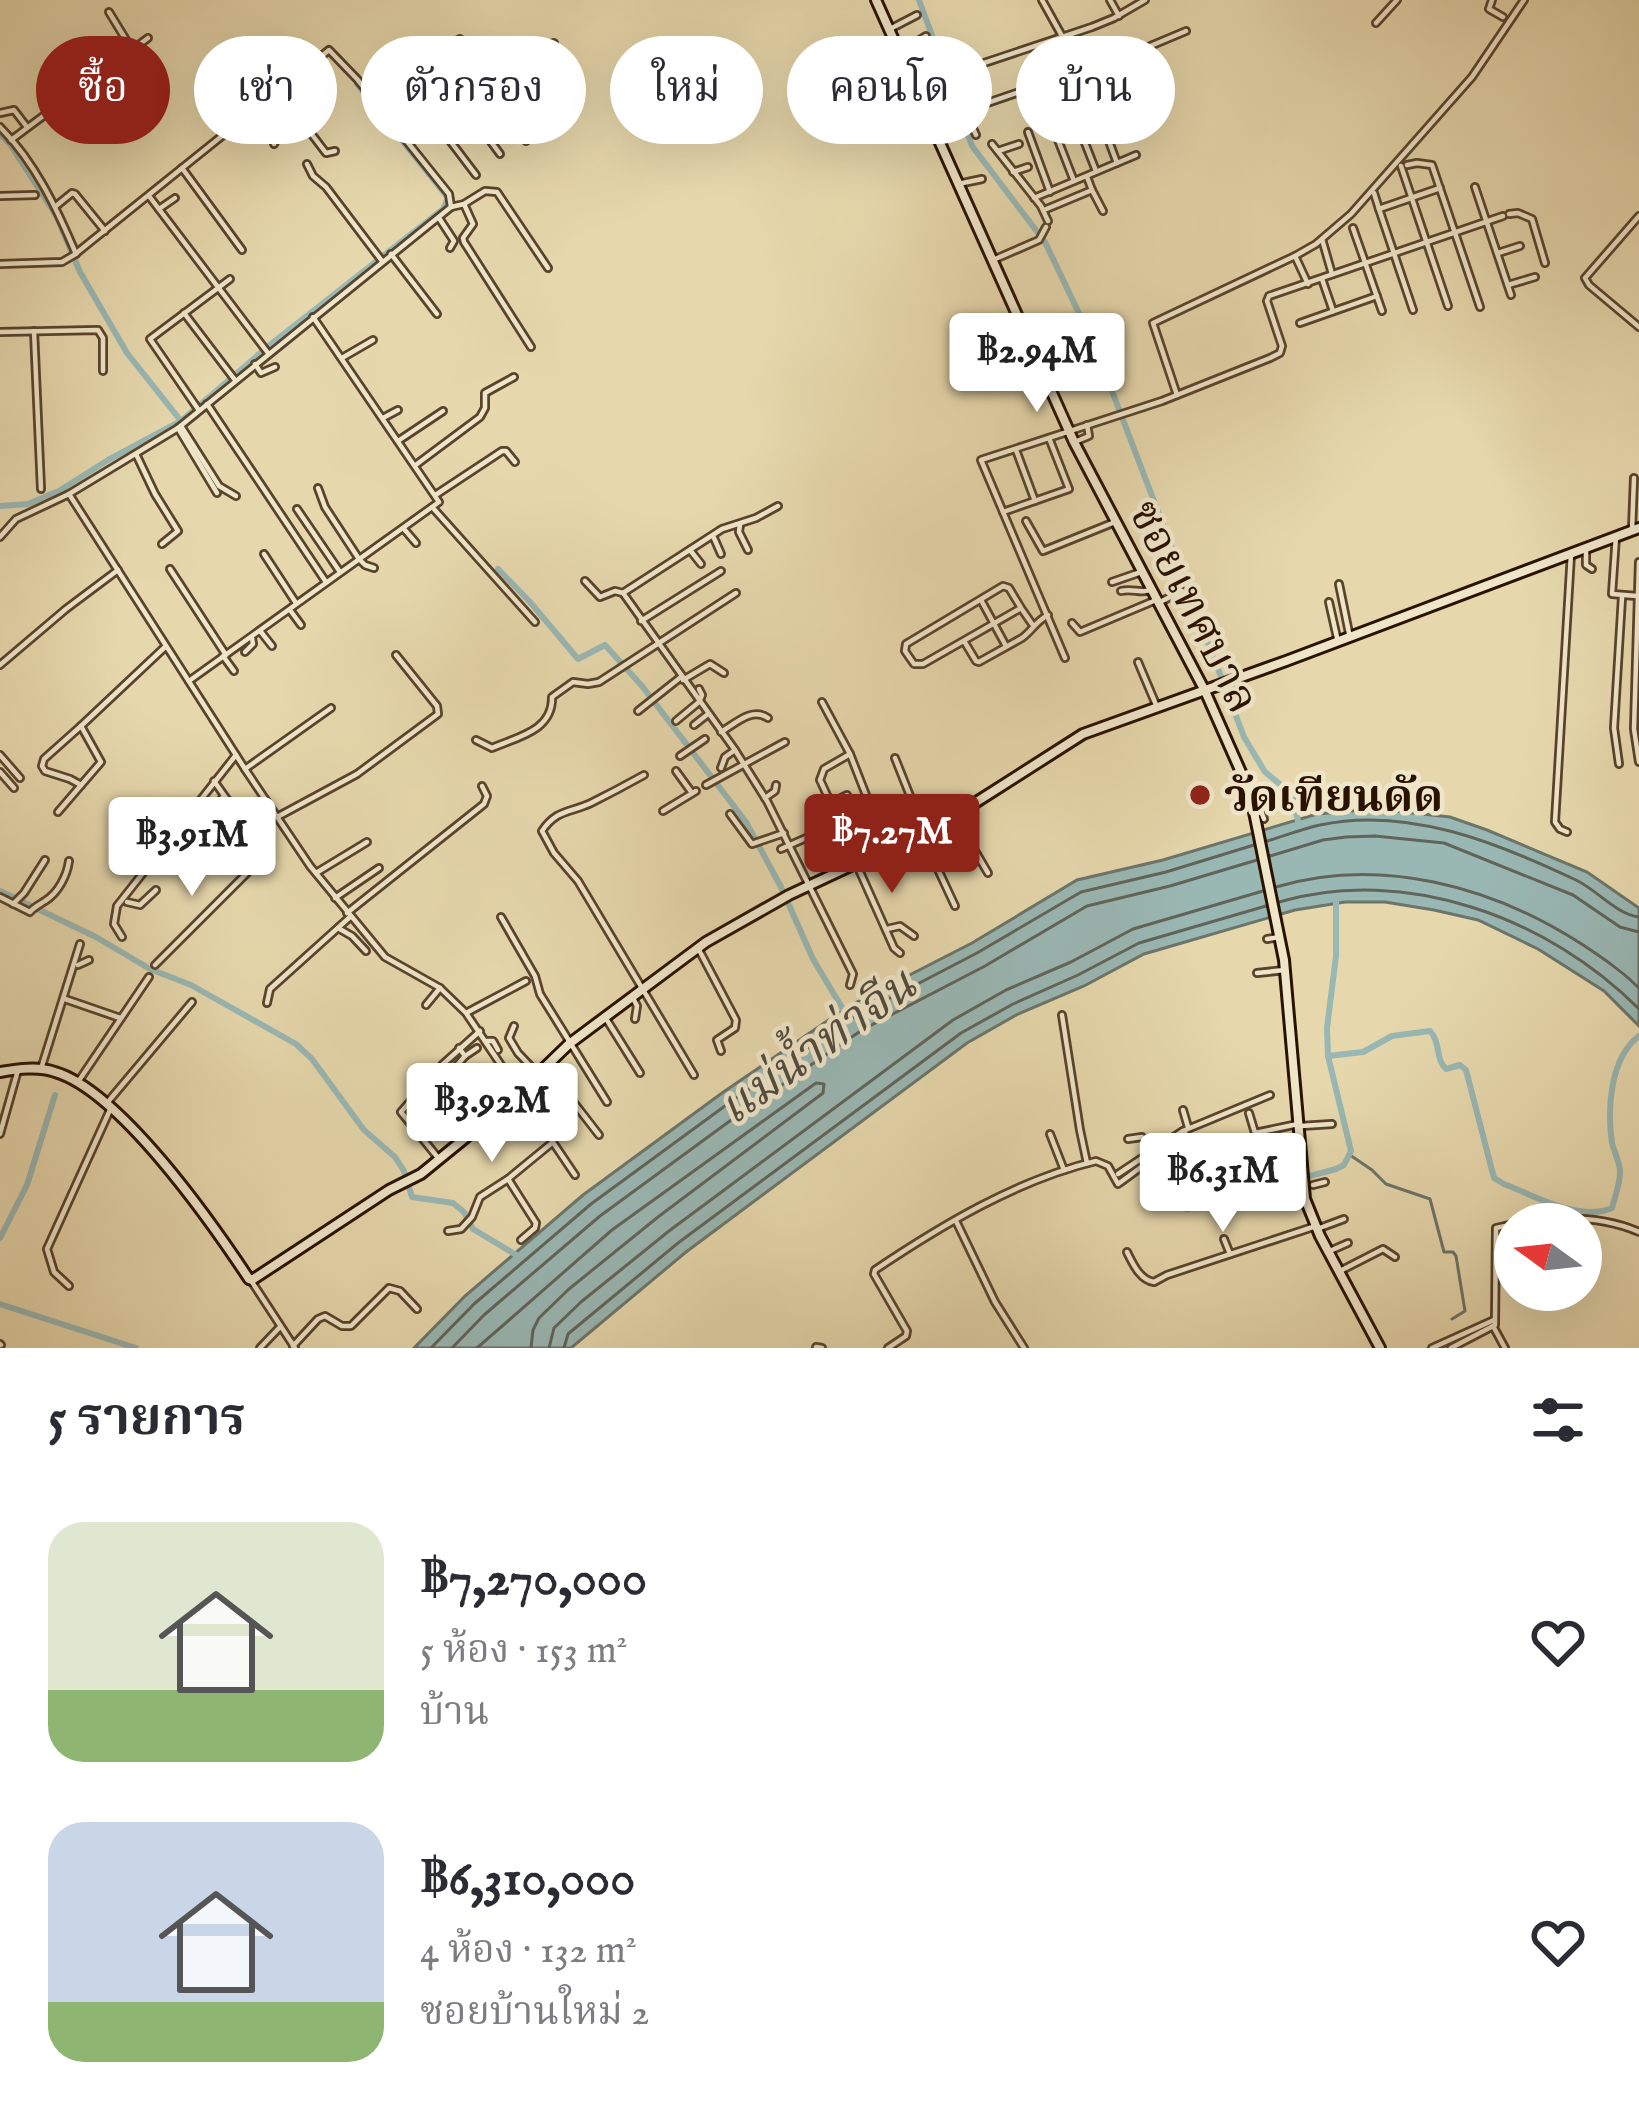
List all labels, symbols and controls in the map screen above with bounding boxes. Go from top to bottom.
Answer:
chip: ซื้อ [36,36,170,144]
chip: เช่า [194,36,337,144]
chip: ตัวกรอง [361,36,586,144]
chip: ใหม่ [610,36,763,144]
chip: คอนโด [787,36,992,144]
chip: บ้าน [1016,36,1175,144]
pin: ฿2.94M [939,313,1135,415]
text: ฿2.94M [976,327,1098,376]
street label: ซอยเทศบาล [1114,491,1270,724]
place label: วัดเทียนดัด [1224,770,1443,827]
marker: วัดเทียนดัด [1187,782,1213,808]
pin: ฿7.27M [794,794,990,896]
pin: ฿3.91M [94,797,290,899]
text: ฿7.27M [831,808,953,857]
text: ฿3.91M [136,811,248,860]
water label: แม่น้ำท่าจีน [703,950,929,1140]
pin: ฿3.92M [394,1063,590,1165]
text: ฿3.92M [434,1077,550,1126]
pin: ฿6.31M [1125,1133,1321,1235]
text: ฿6.31M [1167,1147,1279,1196]
north arrow [1494,1203,1602,1311]
map controls [1494,1203,1602,1311]
icon: filters [1525,1387,1591,1453]
text: 5 รายการ [48,1388,246,1453]
text: ฿7,270,000 [420,1548,647,1613]
icon: home [144,1570,288,1714]
icon: heart [1525,1609,1591,1675]
text: 5 ห้อง · 153 m² [420,1627,628,1676]
text: บ้าน [420,1689,489,1738]
text: ฿6,310,000 [420,1848,635,1913]
icon: home [144,1870,288,2014]
icon: heart [1525,1909,1591,1975]
text: 4 ห้อง · 132 m² [420,1927,637,1976]
text: ซอยบ้านใหม่ 2 [420,1989,650,2038]

